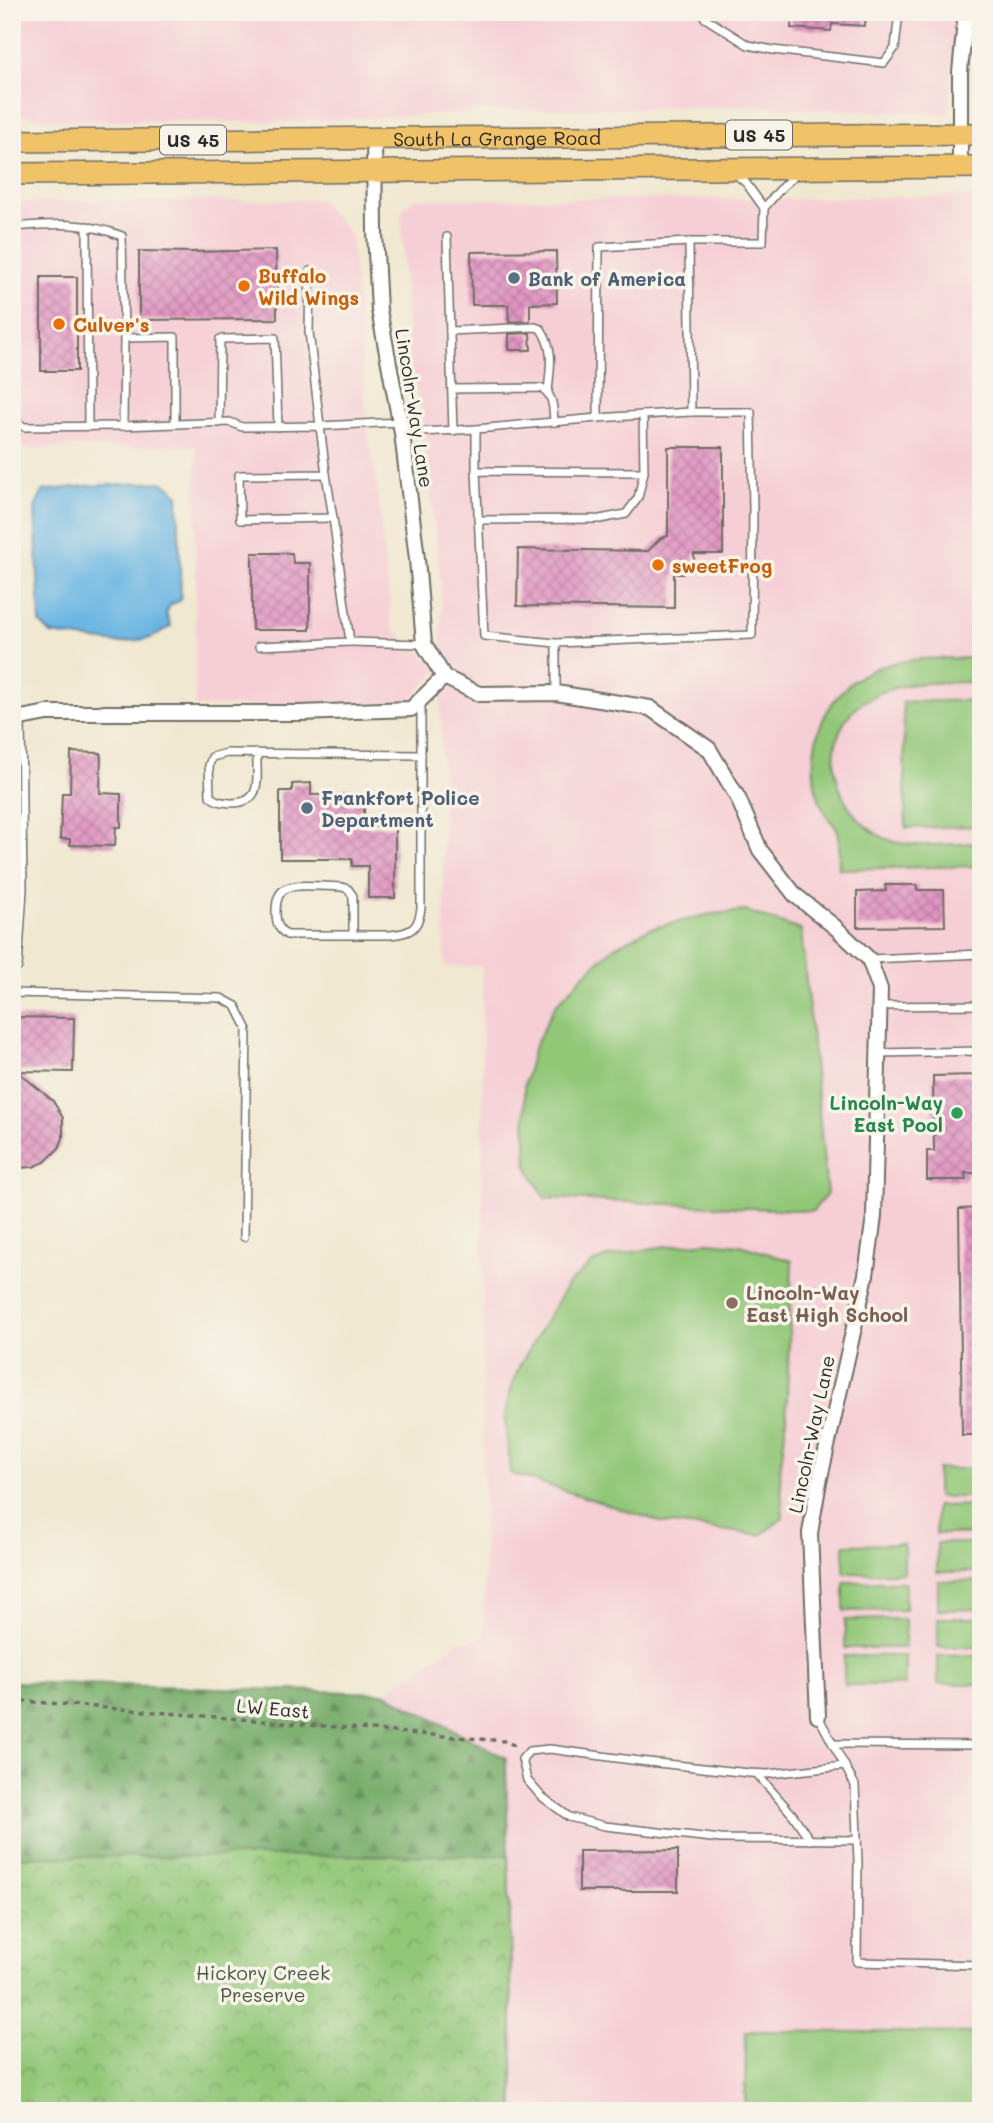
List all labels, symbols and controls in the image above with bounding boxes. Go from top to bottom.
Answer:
road number: US 45 [726,120,792,150]
street label: South La Grange Road [393,124,601,151]
road number: US 45 [160,125,226,154]
place label: Buffalo Wild Wings [258,263,359,310]
place label: Bank of America [528,266,686,291]
marker: Bank of America [506,270,522,286]
marker: Buffalo Wild Wings [236,278,252,294]
place label: Culver's [73,312,149,337]
marker: Culver's [51,316,67,332]
street label: Lincoln-Way Lane [390,327,440,489]
place label: sweetFrog [672,553,772,578]
marker: sweetFrog [650,557,666,573]
place label: Frankfort Police Department [321,785,479,832]
marker: Frankfort Police Department [299,800,315,816]
place label: Lincoln-Way East Pool [830,1090,943,1137]
marker: Lincoln-Way East Pool [949,1105,965,1121]
place label: Lincoln-Way East High School [746,1280,908,1327]
marker: Lincoln-Way East High School [724,1295,740,1311]
street label: Lincoln-Way Lane [782,1353,840,1515]
street label: LW East [236,1692,310,1724]
park label: Hickory Creek Preserve [196,1960,330,2007]

